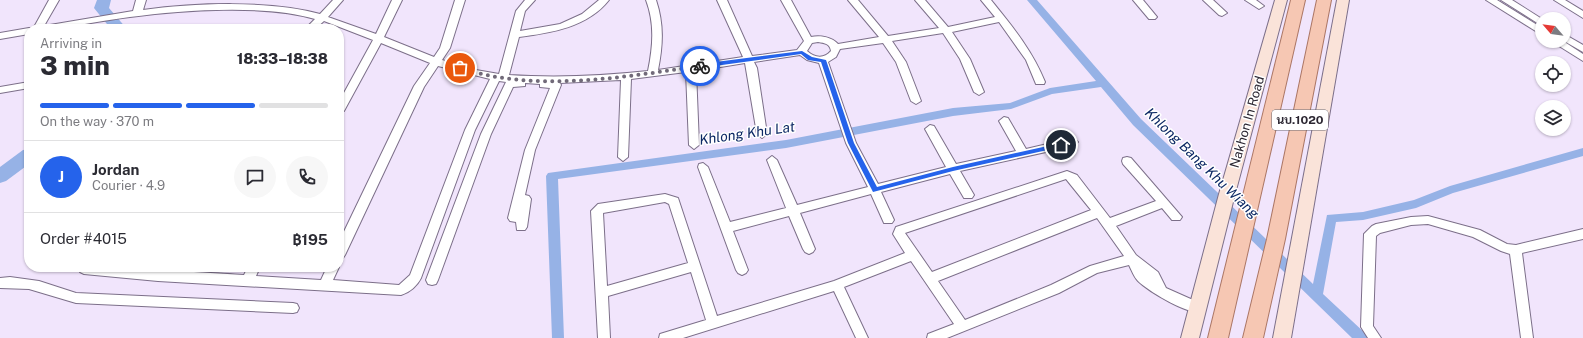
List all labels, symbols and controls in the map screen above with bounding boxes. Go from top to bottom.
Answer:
north arrow [1535,12,1571,48]
map controls [1535,12,1571,136]
text: Arriving in [40,36,102,51]
courier [680,46,720,86]
text: 3 min [40,50,110,81]
text: 18:33–18:38 [237,50,328,67]
pin [443,51,477,85]
icon: bike [689,55,711,77]
button: locate [1535,56,1571,92]
icon: bag [449,57,471,79]
street label: Nakhon In Road [1227,74,1267,170]
button: layers [1535,100,1571,136]
water label: Khlong Bang Khu Wiang [1142,105,1263,222]
road number: นบ.1020 [1272,110,1328,130]
text: On the way · 370 m [40,114,154,129]
water label: Khlong Khu Lat [698,118,797,148]
pin [1044,128,1078,162]
icon: home [1050,134,1072,156]
button: chat [234,156,276,198]
button: phone [286,156,328,198]
text: Jordan [92,161,139,178]
text: J [58,168,64,185]
text: Courier · 4.9 [92,178,165,193]
text: Order #4015 [40,230,127,247]
text: ฿195 [293,231,328,248]

